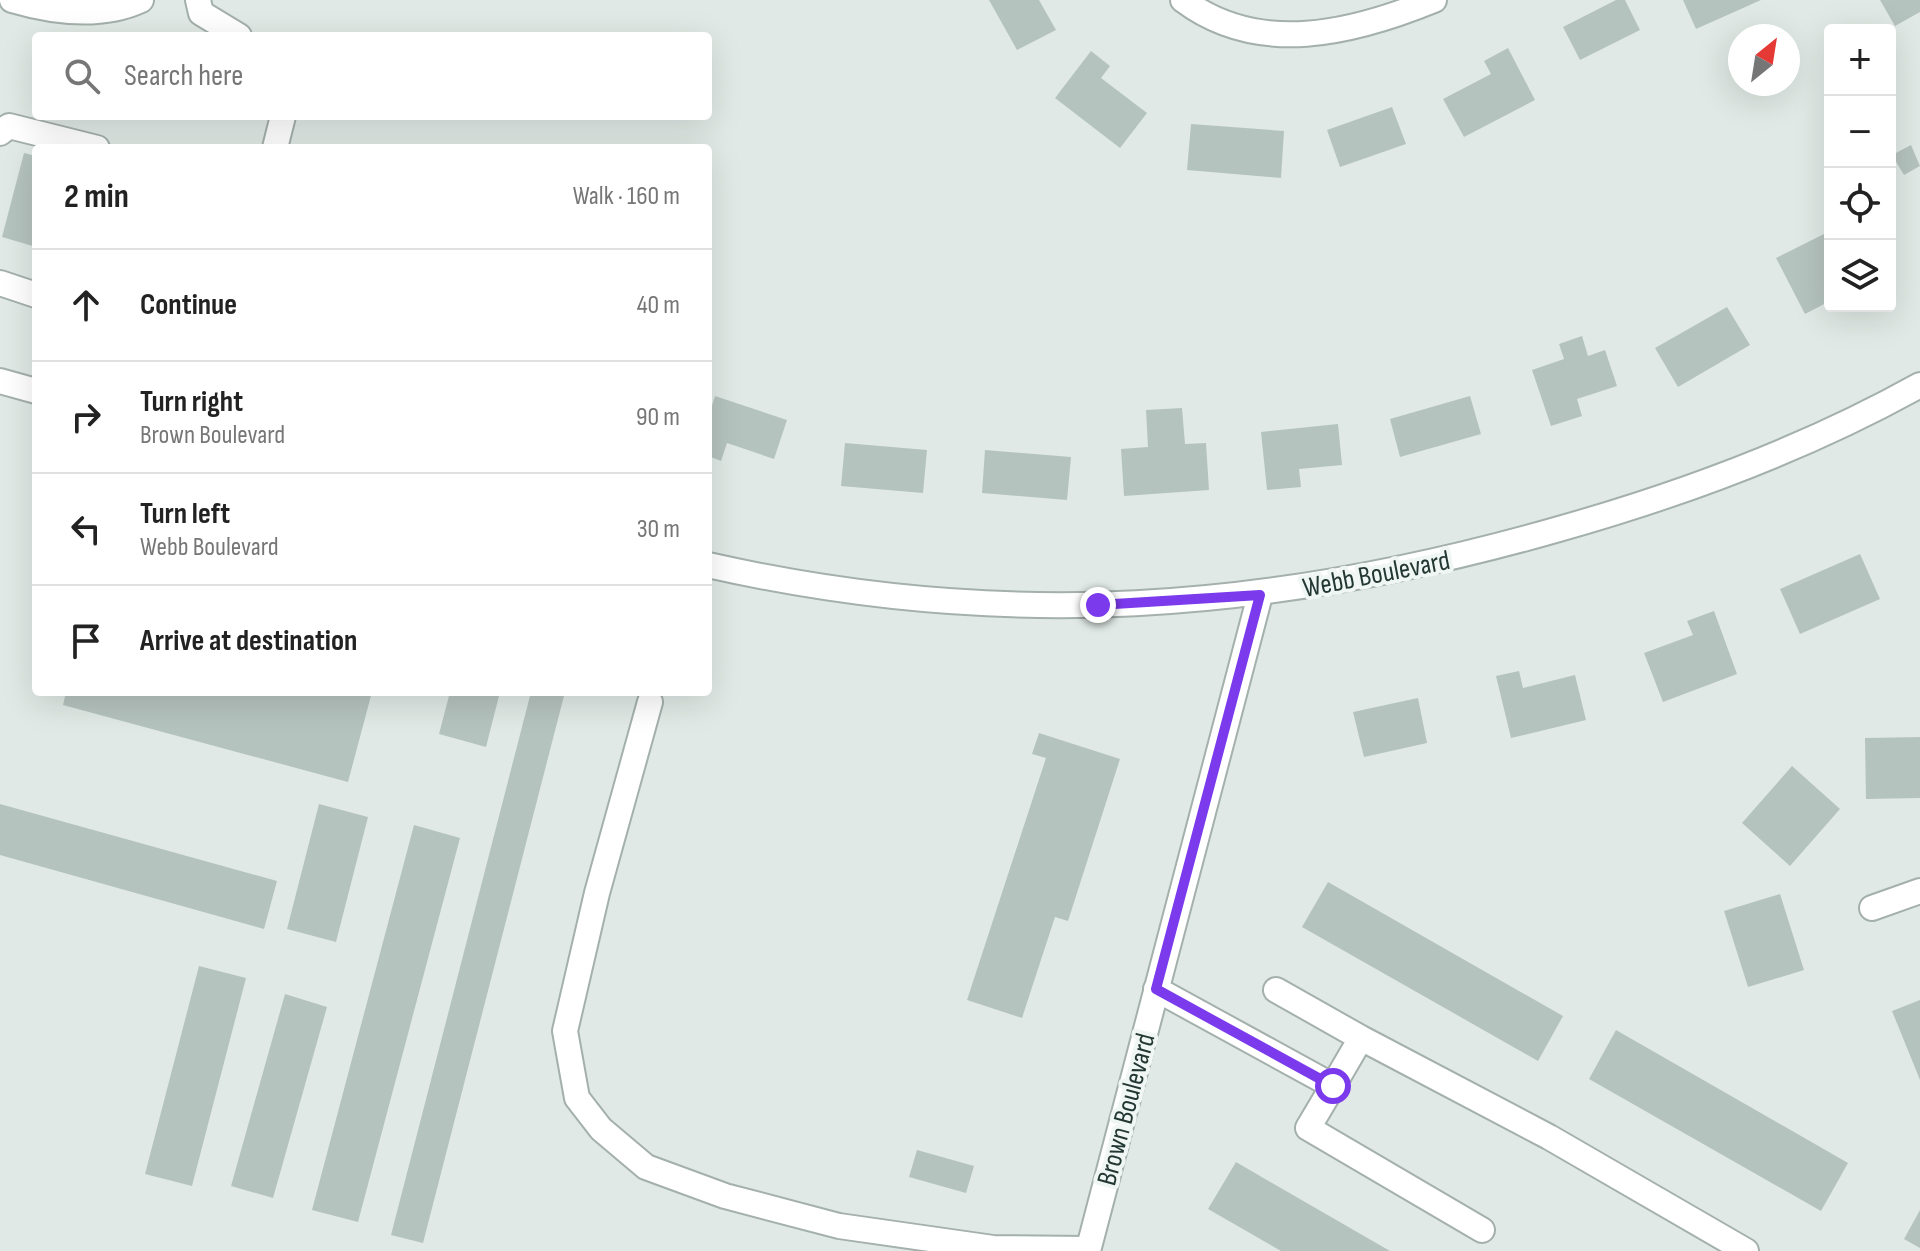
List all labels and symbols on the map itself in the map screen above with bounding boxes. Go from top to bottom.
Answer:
north arrow [1728,24,1800,96]
street label: Webb Boulevard [1300,544,1453,605]
route end [1080,587,1116,623]
street label: Brown Boulevard [1090,1030,1163,1189]
route start [1315,1068,1351,1104]

